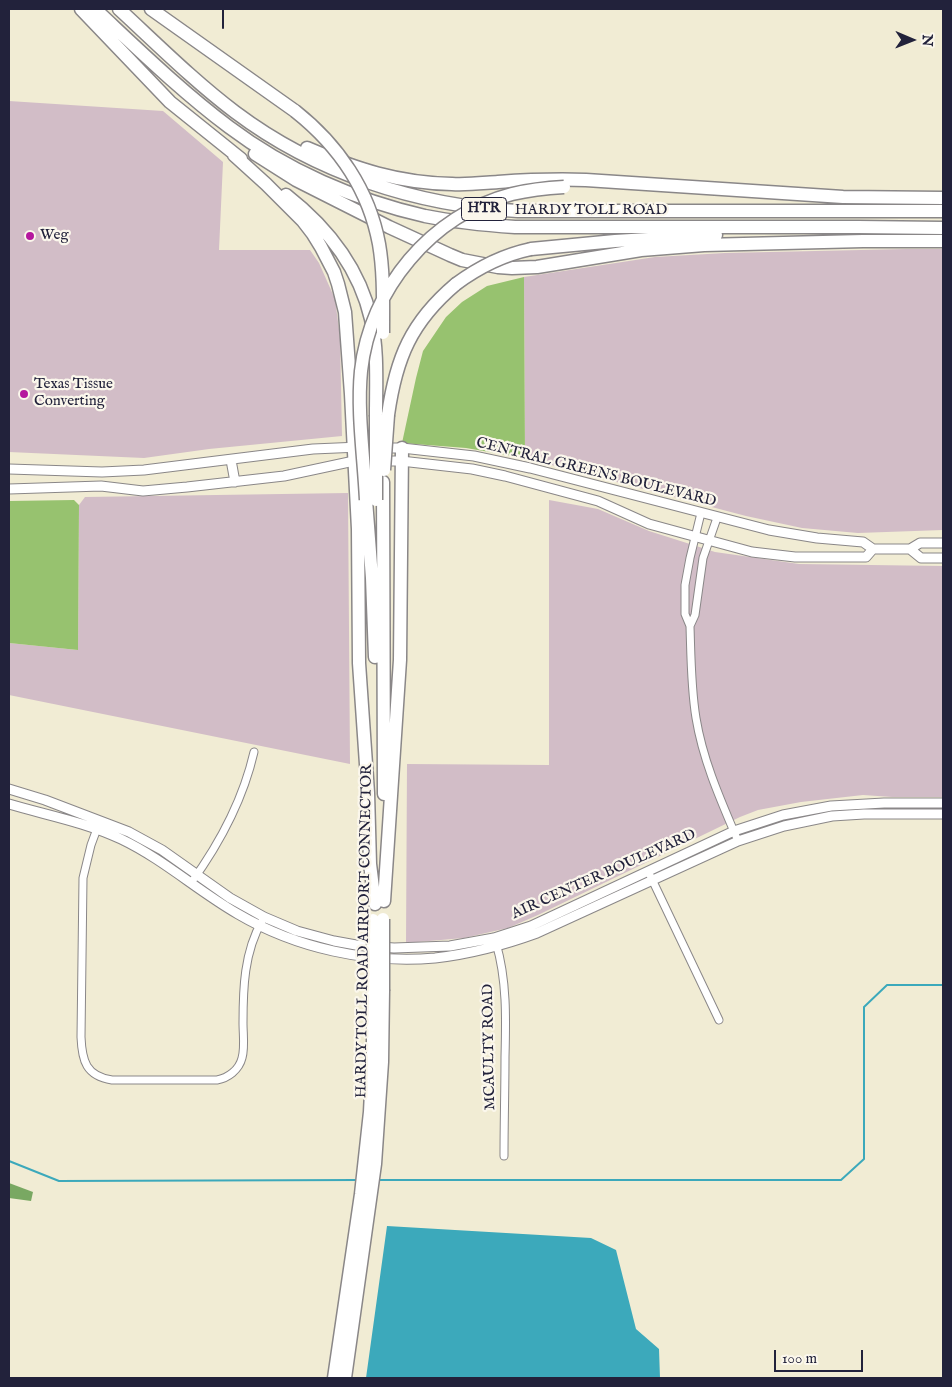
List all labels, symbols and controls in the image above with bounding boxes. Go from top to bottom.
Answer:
north arrow [887,15,937,65]
text: N [918,34,936,46]
road number: HTR [462,198,506,220]
street label: HARDY TOLL ROAD [515,202,667,220]
place label: Weg [40,227,69,245]
marker: Weg [24,230,36,242]
place label: Texas Tissue Converting [34,376,113,411]
marker: Texas Tissue Converting [18,388,30,400]
street label: CENTRAL GREENS BOULEVARD [474,434,718,512]
street label: HARDY TOLL ROAD AIRPORT CONNECTOR [353,764,377,1098]
street label: AIR CENTER BOULEVARD [509,826,699,924]
street label: MCAULTY ROAD [480,983,500,1111]
scale bar [777,1340,866,1372]
text: 100 m [782,1349,817,1368]

